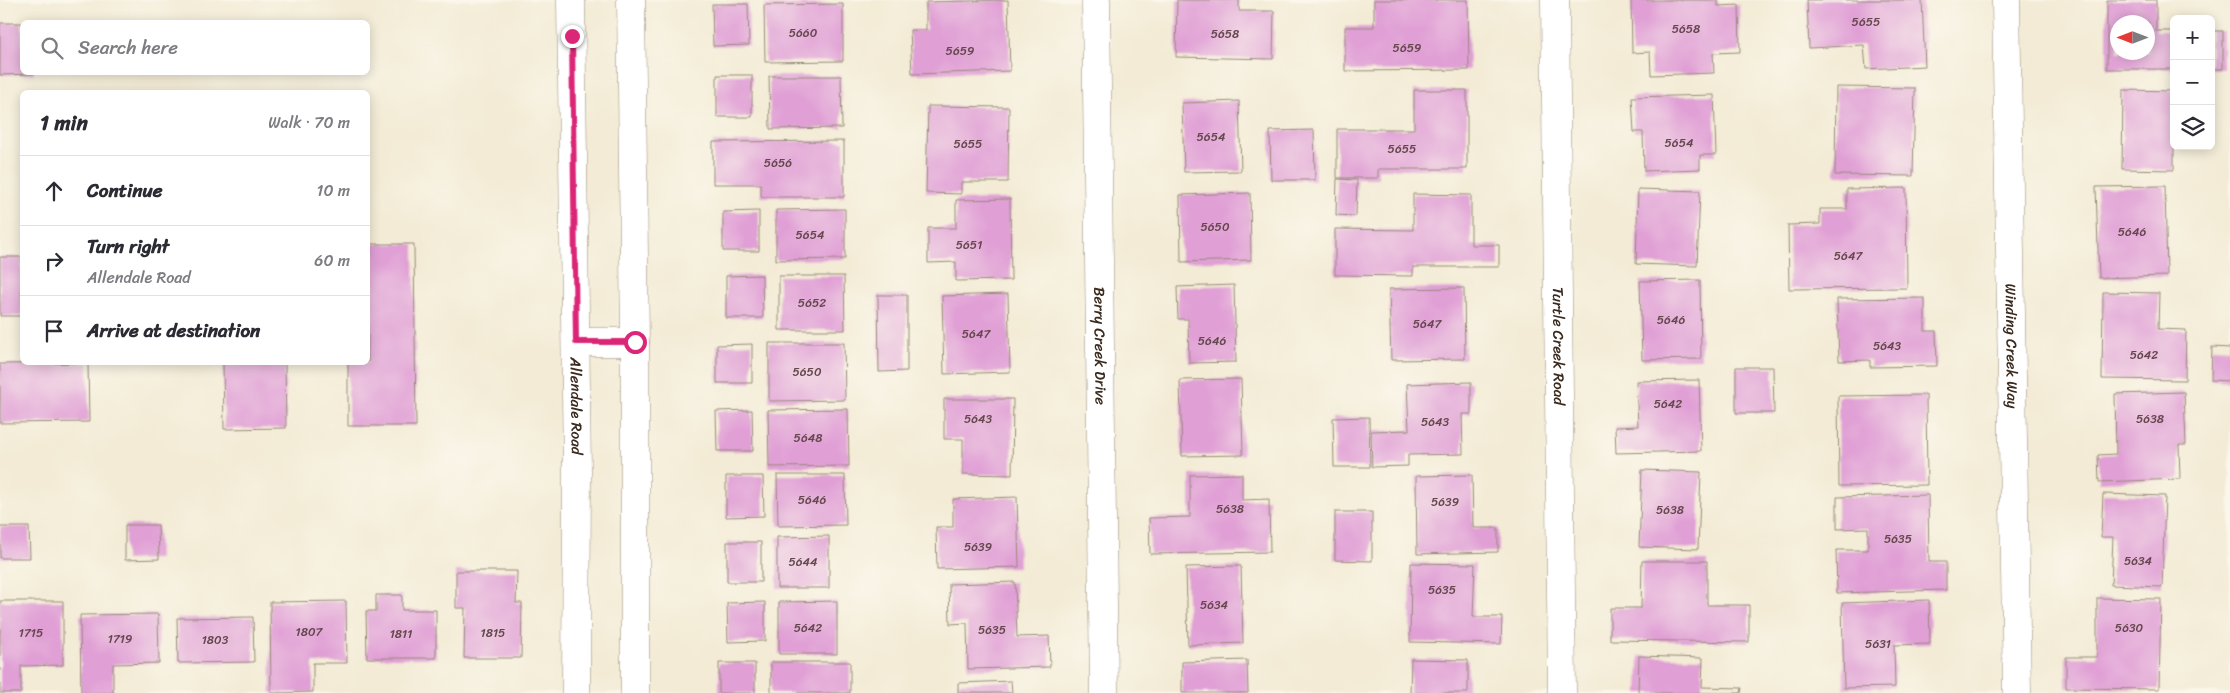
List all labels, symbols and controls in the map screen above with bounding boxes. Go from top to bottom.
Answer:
house number: 5655 [1852,11,1880,33]
north arrow [2110,15,2155,60]
map controls [2170,15,2215,150]
button: + [2170,15,2215,60]
house number: 5658 [1672,18,1700,40]
search box [20,20,370,75]
house number: 5660 [789,22,818,44]
house number: 5658 [1211,23,1239,45]
route end [561,25,584,48]
text: Search here [78,31,178,64]
icon: search [38,34,66,62]
house number: 5659 [1393,37,1421,59]
house number: 5659 [946,40,974,62]
button: − [2170,60,2215,105]
text: 1 min [40,104,88,142]
button: layers [2170,105,2215,150]
text: Walk · 70 m [268,108,350,137]
house number: 5654 [1197,126,1226,148]
house number: 5654 [1665,132,1694,154]
house number: 5655 [954,133,982,155]
house number: 5655 [1388,138,1416,160]
house number: 5656 [764,152,792,174]
text: Continue [87,174,163,207]
text: 10 m [317,176,350,205]
icon: ahead [40,177,68,205]
house number: 5650 [1200,216,1230,238]
house number: 5646 [2118,221,2146,243]
house number: 5654 [796,224,825,246]
text: Turn right [87,230,169,263]
house number: 5651 [956,234,982,256]
house number: 5647 [1834,245,1863,267]
text: 60 m [314,246,350,275]
icon: right [40,247,68,275]
text: Allendale Road [87,263,191,292]
street label: Winding Creek Way [1998,283,2025,409]
street label: Berry Creek Drive [1086,287,1114,405]
street label: Turtle Creek Road [1545,287,1572,406]
house number: 5652 [798,292,826,314]
house number: 5646 [1657,309,1685,331]
house number: 5647 [1413,313,1442,335]
text: Arrive at destination [87,314,260,347]
icon: arrive [40,317,68,345]
house number: 5647 [962,323,991,345]
house number: 5646 [1198,330,1226,352]
route start [624,331,647,354]
house number: 5643 [1873,335,1902,357]
house number: 5642 [2130,344,2158,366]
street label: Allendale Road [563,356,590,456]
house number: 5650 [792,361,822,383]
house number: 5642 [1654,393,1682,415]
house number: 5643 [964,408,993,430]
house number: 5638 [2136,408,2164,430]
house number: 5643 [1421,411,1450,433]
house number: 5648 [794,427,822,449]
house number: 5646 [798,489,826,511]
house number: 5639 [1431,491,1459,513]
house number: 5638 [1216,498,1244,520]
house number: 5638 [1656,499,1684,521]
house number: 5635 [1884,528,1912,550]
house number: 5639 [964,536,992,558]
house number: 5634 [2124,550,2153,572]
house number: 5644 [788,551,818,573]
house number: 5635 [1428,579,1456,601]
house number: 5634 [1200,594,1229,616]
house number: 5642 [794,617,822,639]
house number: 5630 [2115,617,2144,639]
house number: 5635 [978,619,1006,641]
house number: 1807 [296,621,324,643]
house number: 1715 [19,622,43,644]
house number: 1815 [481,622,505,644]
house number: 1811 [390,623,412,645]
house number: 1719 [108,628,132,650]
house number: 1803 [202,629,229,651]
house number: 5631 [1865,633,1891,655]

